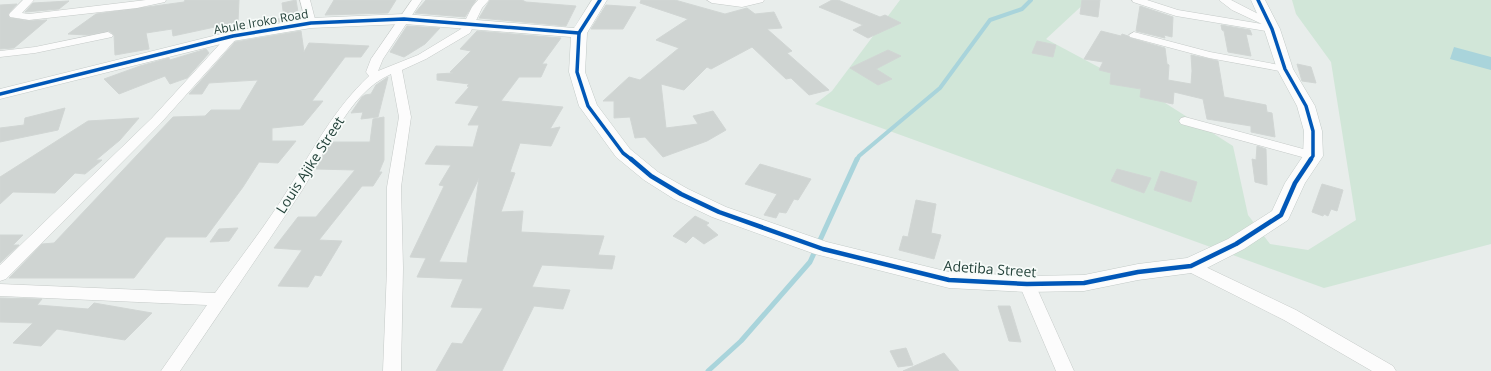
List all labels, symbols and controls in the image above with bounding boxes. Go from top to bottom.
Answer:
street label: Abule Iroko Road [212,5,310,38]
street label: Louis Ajike Street [271,113,348,217]
street label: Adetiba Street [943,256,1037,281]

